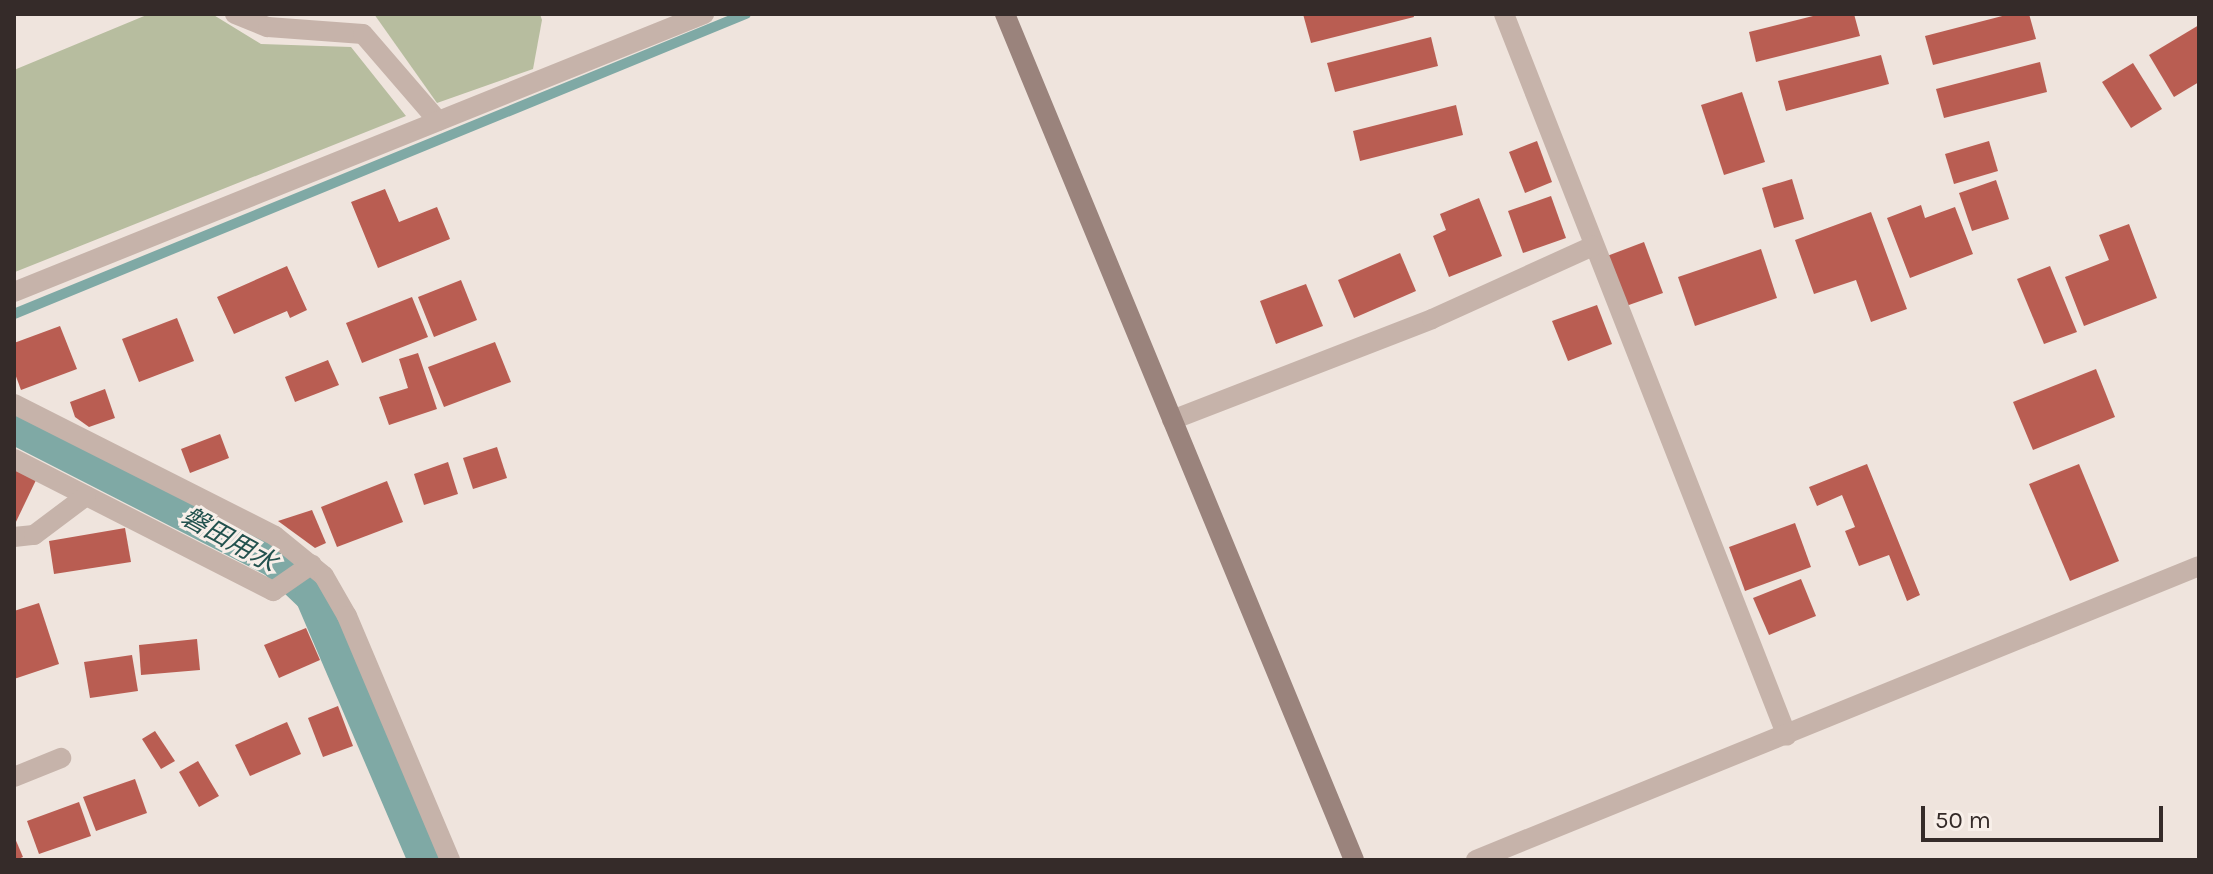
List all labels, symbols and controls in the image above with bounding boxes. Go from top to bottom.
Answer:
water label: 磐田用水 [176,501,282,579]
scale bar [1925,790,2167,840]
text: 50 m [1935,806,1991,834]

